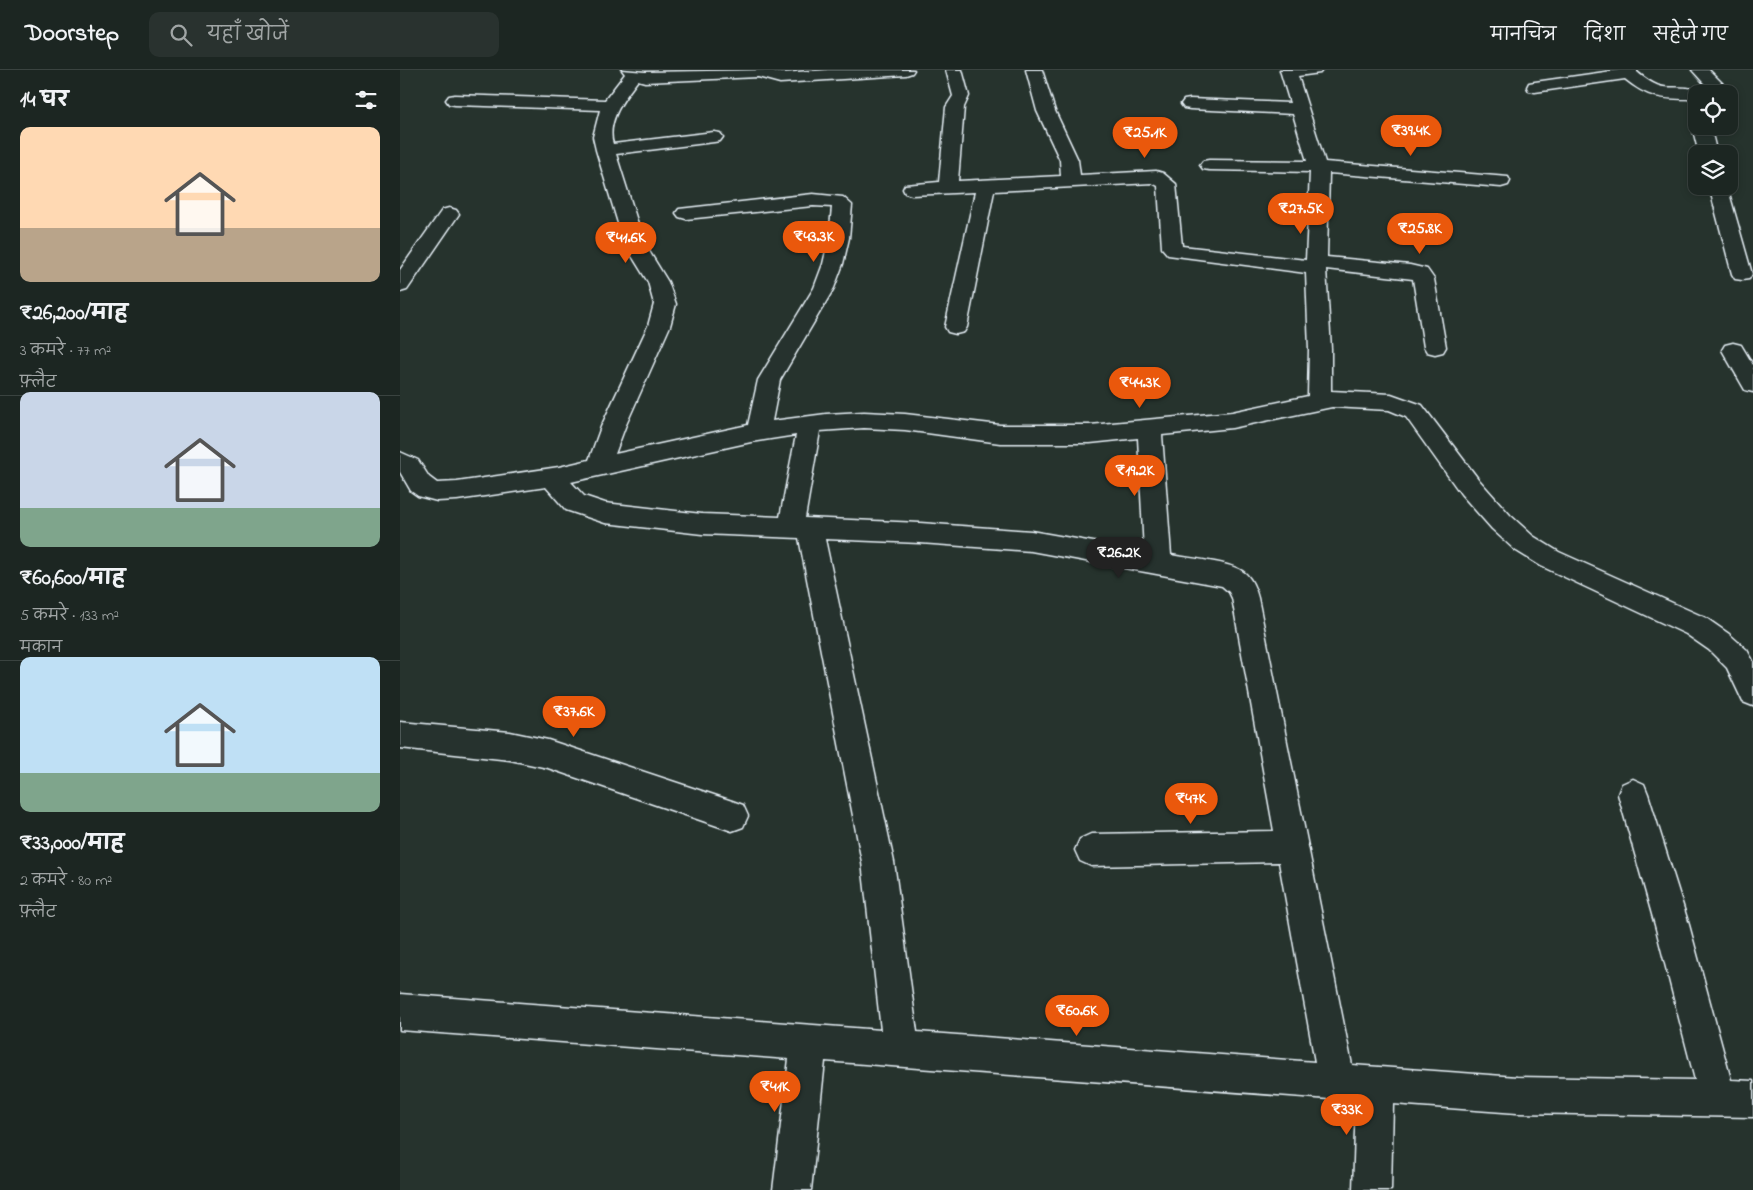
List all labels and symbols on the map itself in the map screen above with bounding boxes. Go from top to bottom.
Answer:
pin: ₹39.4K [1370,114,1452,157]
pin: ₹25.1K [1104,116,1186,159]
pin: ₹27.5K [1260,192,1342,235]
pin: ₹25.8K [1379,212,1461,255]
pin: ₹43.3K [773,220,855,263]
pin: ₹41.6K [585,222,667,264]
pin: ₹44.3K [1099,366,1181,409]
pin: ₹19.2K [1094,454,1176,497]
pin: ₹26.2K [1078,536,1160,579]
pin: ₹37.6K [533,696,615,738]
pin: ₹47K [1161,782,1221,825]
pin: ₹60.6K [1036,994,1118,1037]
pin: ₹41K [745,1070,805,1113]
pin: ₹33K [1317,1094,1377,1136]

